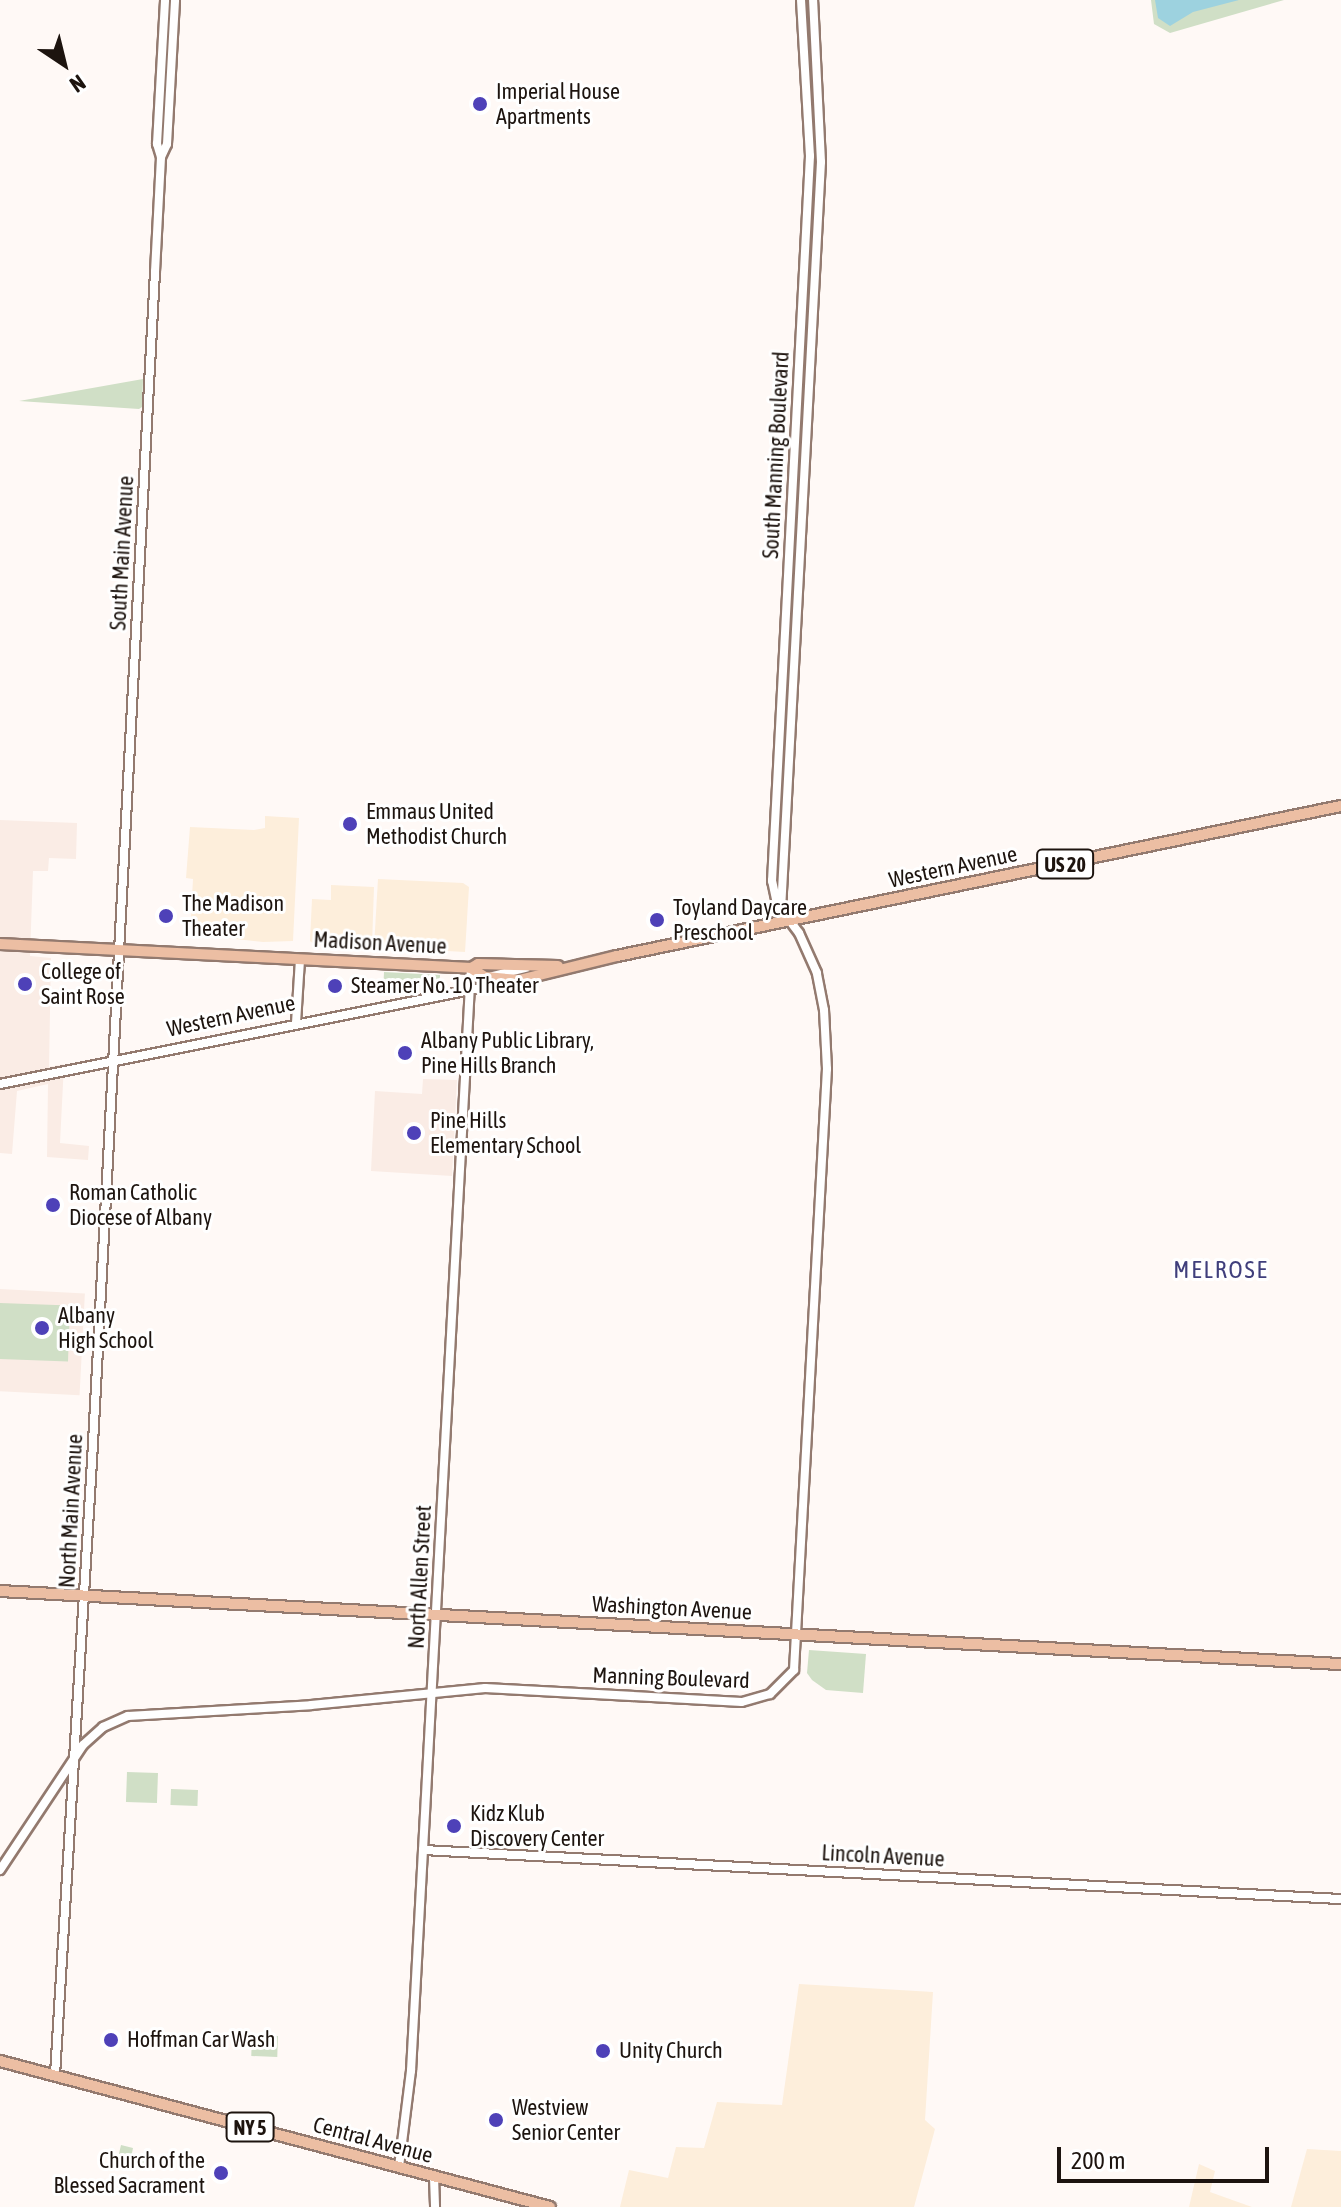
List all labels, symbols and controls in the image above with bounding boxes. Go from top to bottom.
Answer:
north arrow [24,24,104,104]
text: N [65,69,91,98]
place label: Imperial House Apartments [496,78,620,130]
marker: Imperial House Apartments [471,95,489,113]
street label: South Manning Boulevard [757,351,795,559]
street label: South Main Avenue [105,475,139,631]
place label: Emmaus United Methodist Church [366,798,507,850]
marker: Emmaus United Methodist Church [341,815,359,833]
street label: Western Avenue [887,841,1019,893]
road number: US 20 [1035,848,1095,880]
place label: The Madison Theater [182,890,284,942]
place label: Toyland Daycare Preschool [673,894,807,946]
marker: The Madison Theater [157,907,175,925]
marker: Toyland Daycare Preschool [648,911,666,929]
street label: Madison Avenue [313,926,447,960]
place label: College of Saint Rose [41,958,125,1010]
place label: Steamer No. 10 Theater [351,973,539,999]
marker: College of Saint Rose [16,975,34,993]
marker: Steamer No. 10 Theater [326,977,344,995]
street label: Western Avenue [165,990,297,1042]
place label: Albany Public Library, Pine Hills Branch [421,1027,594,1078]
marker: Albany Public Library, Pine Hills Branch [396,1044,414,1062]
place label: Pine Hills Elementary School [430,1107,581,1158]
marker: Pine Hills Elementary School [405,1124,423,1142]
place label: Roman Catholic Diocese of Albany [69,1179,212,1230]
marker: Roman Catholic Diocese of Albany [44,1196,62,1214]
district label: MELROSE [1173,1256,1269,1284]
place label: Albany High School [58,1302,154,1354]
marker: Albany High School [33,1319,51,1337]
street label: North Main Avenue [54,1433,88,1589]
street label: North Allen Street [403,1505,437,1649]
street label: Washington Avenue [591,1591,753,1625]
street label: Manning Boulevard [592,1662,750,1694]
place label: Kidz Klub Discovery Center [470,1800,604,1852]
marker: Kidz Klub Discovery Center [445,1817,463,1835]
street label: Lincoln Avenue [821,1840,945,1872]
place label: Hoffman Car Wash [127,2027,275,2053]
marker: Hoffman Car Wash [102,2031,120,2049]
place label: Unity Church [619,2038,723,2064]
marker: Unity Church [594,2042,612,2060]
place label: Westview Senior Center [512,2094,620,2146]
road number: NY 5 [224,2111,276,2143]
street label: Central Avenue [310,2111,436,2169]
marker: Westview Senior Center [487,2111,505,2129]
scale bar [1061,2131,1273,2181]
place label: Church of the Blessed Sacrament [53,2147,205,2198]
text: 200 m [1071,2147,1125,2174]
marker: Church of the Blessed Sacrament [212,2164,230,2182]

